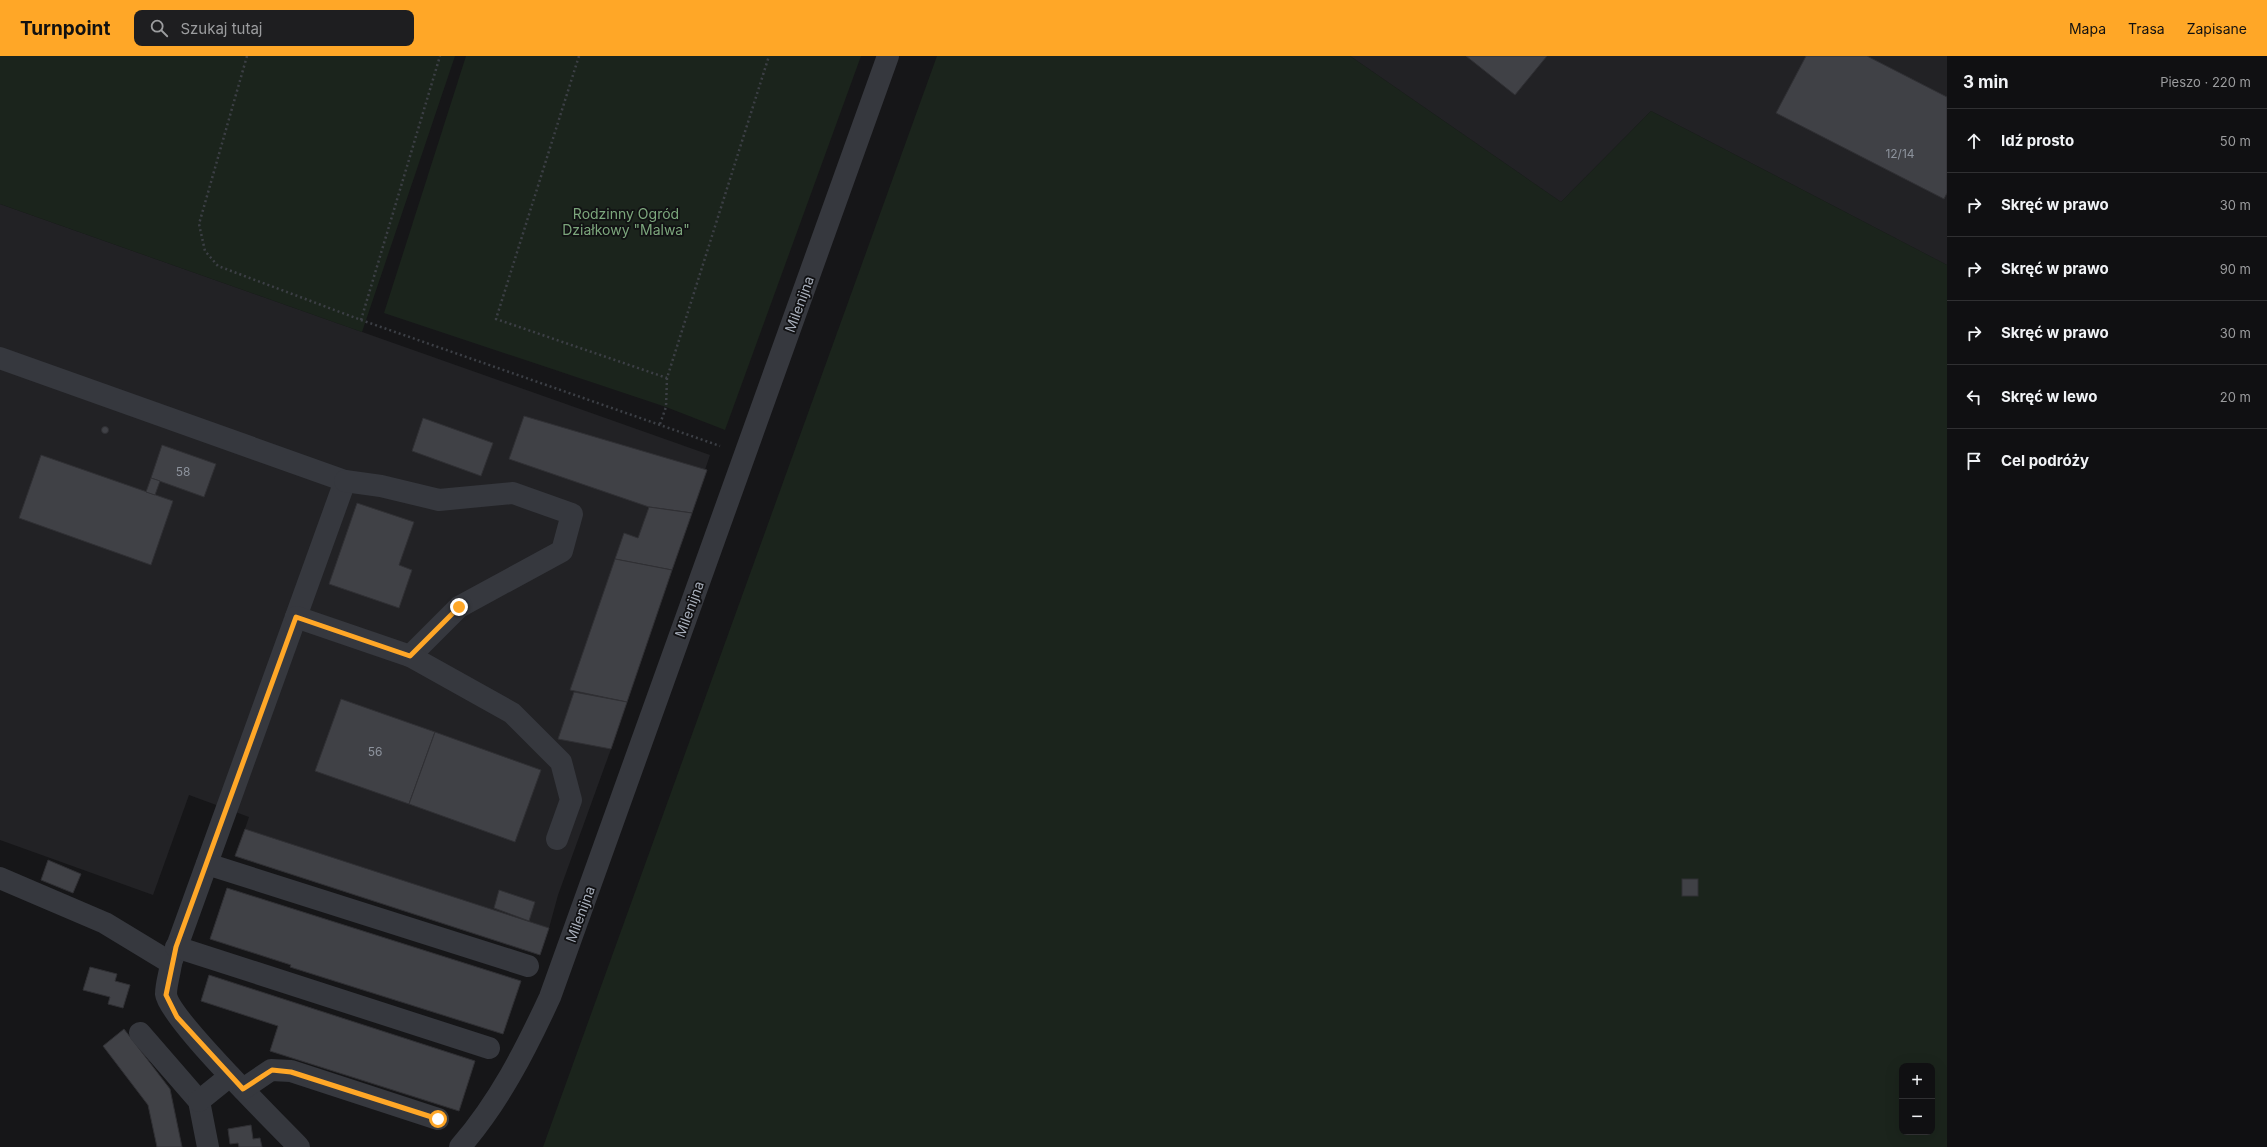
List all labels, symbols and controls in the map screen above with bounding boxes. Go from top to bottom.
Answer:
search box [134,10,414,46]
text: Turnpoint [20,17,110,40]
icon: search [148,17,170,39]
text: Szukaj tutaj [180,19,263,38]
text: Mapa [2069,20,2106,37]
text: Trasa [2128,20,2165,37]
text: Zapisane [2187,20,2247,37]
text: 3 min [1963,72,2009,92]
text: Pieszo · 220 m [2160,74,2251,90]
icon: ahead [1963,130,1985,152]
text: Idź prosto [2001,131,2074,150]
text: 50 m [2220,133,2251,149]
house number: 12/14 [1885,146,1915,161]
icon: right [1963,194,1985,216]
text: Skręć w prawo [2001,195,2109,214]
text: 30 m [2220,197,2251,213]
park label: Rodzinny Ogród Działkowy "Malwa" [562,205,690,238]
icon: right [1963,258,1985,280]
text: Skręć w prawo [2001,259,2109,278]
text: 90 m [2220,261,2251,277]
street label: Milenijna [781,273,817,335]
icon: right [1963,322,1985,344]
text: Skręć w prawo [2001,323,2109,342]
text: 30 m [2220,325,2251,341]
icon: left [1963,386,1985,408]
text: Skręć w lewo [2001,387,2097,406]
text: 20 m [2220,389,2251,405]
icon: arrive [1963,450,1985,472]
text: Cel podróży [2001,451,2089,470]
house number: 58 [176,464,190,479]
street label: Milenijna [671,578,707,640]
route end [450,598,468,616]
house number: 56 [368,744,382,759]
street label: Milenijna [562,883,598,945]
map controls [1899,1063,1935,1135]
button: + [1899,1063,1935,1099]
button: − [1899,1099,1935,1135]
route start [429,1110,447,1128]

